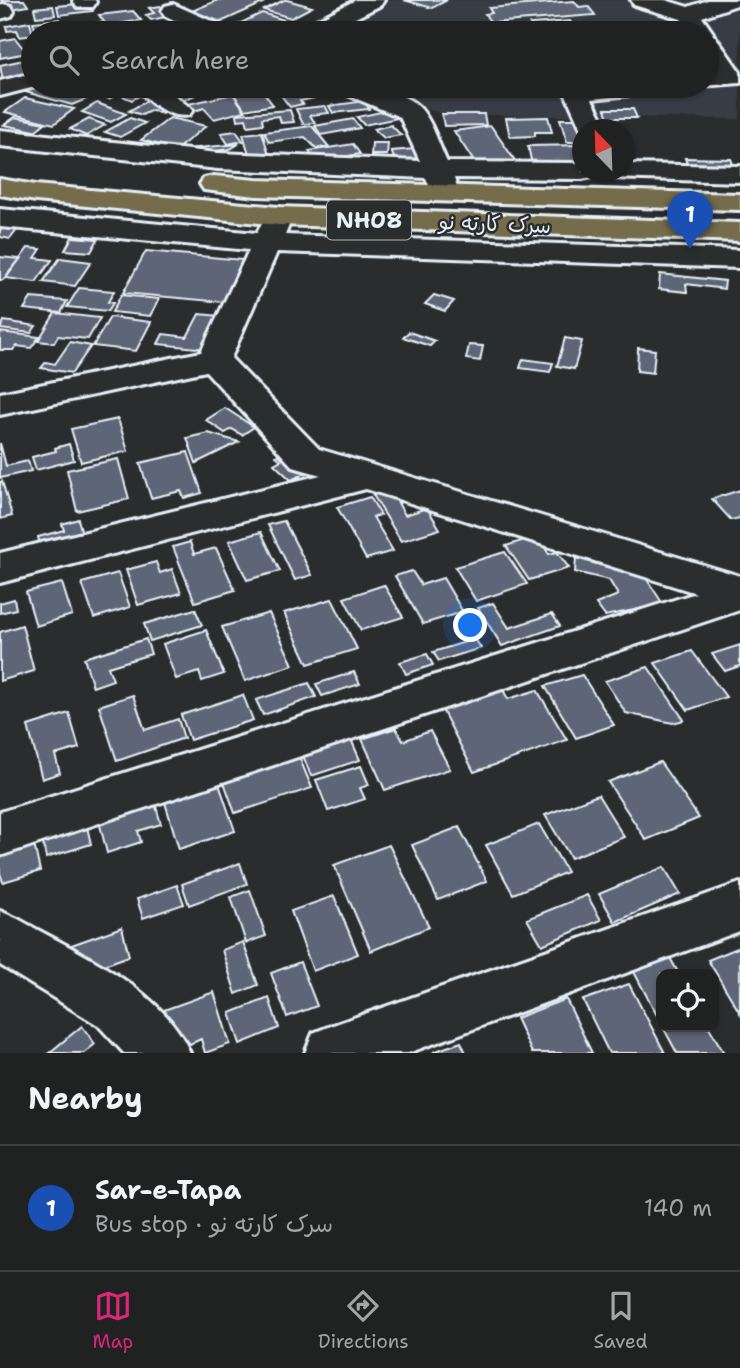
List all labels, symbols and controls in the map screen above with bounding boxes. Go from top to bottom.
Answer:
search box [21,21,719,98]
icon: search [45,41,83,79]
text: Search here [101,42,250,77]
north arrow [572,119,635,182]
pin: 1 [667,191,713,249]
road number: NH08 [327,200,411,240]
street label: سرک کارته نو [436,208,552,240]
your location [453,608,487,642]
map controls [656,969,719,1032]
button: locate [656,969,719,1032]
text: Nearby [28,1078,143,1119]
text: Sar-e-Tapa [95,1172,241,1207]
text: 1 [46,1193,56,1223]
text: 140 m [644,1193,712,1223]
text: Bus stop · سرک کارته نو [95,1209,333,1239]
tab: Map [92,1287,133,1354]
tab: Directions [318,1287,409,1354]
tab: Saved [594,1287,648,1354]

